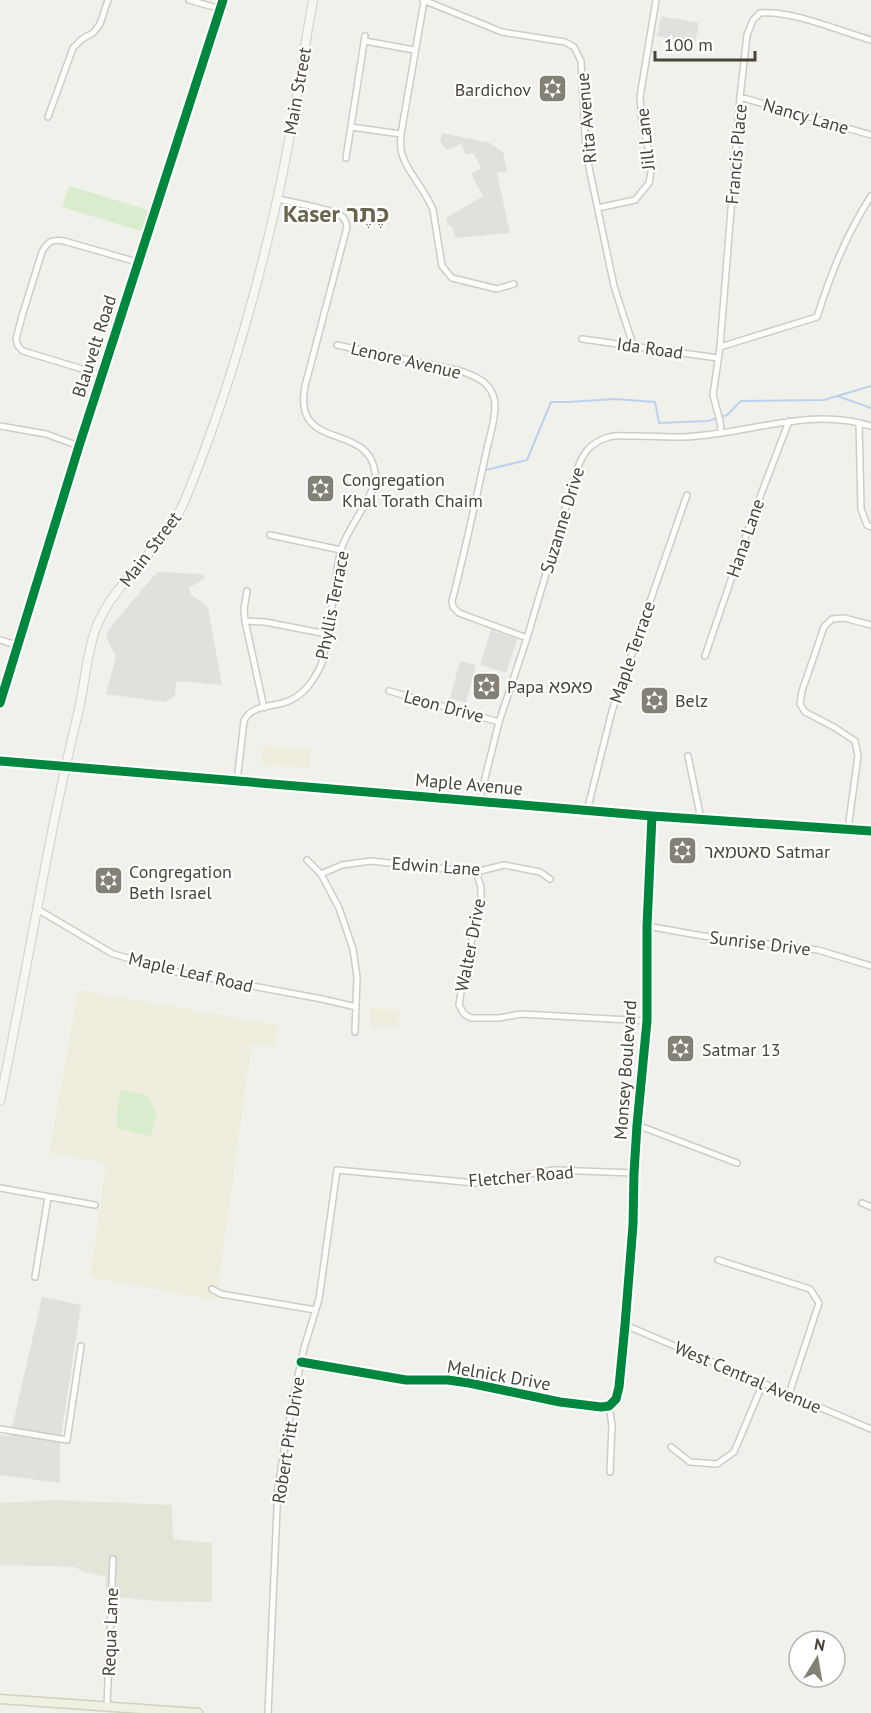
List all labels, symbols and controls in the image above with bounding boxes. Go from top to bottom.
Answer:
scale bar [655,24,756,62]
text: 100 m [664,33,713,56]
street label: Main Street [278,45,316,137]
street label: Rita Avenue [571,72,601,164]
synagogue icon: Bardichov [536,73,568,105]
place label: Bardichov [455,78,531,101]
street label: Nancy Lane [760,93,852,139]
street label: Francis Place [720,103,752,205]
street label: Jill Lane [630,107,660,172]
district label: Kaser כֶּתֶר [283,198,389,229]
street label: Blauvelt Road [67,292,121,400]
street label: Ida Road [615,332,685,364]
street label: Lenore Avenue [349,336,463,384]
street label: Suzanne Drive [535,464,589,576]
place label: Congregation Khal Torath Chaim [342,468,483,512]
synagogue icon: Congregation Khal Torath Chaim [305,473,337,505]
street label: Hana Lane [721,496,769,580]
street label: Main Street [114,507,186,591]
street label: Phyllis Terrace [310,549,354,661]
street label: Maple Terrace [604,598,660,706]
synagogue icon: Papa פאפא [470,670,502,702]
place label: Papa פאפא [507,675,593,698]
street label: Leon Drive [402,684,486,728]
synagogue icon: Belz [638,684,670,716]
place label: Belz [675,689,708,712]
street label: Maple Avenue [414,768,524,800]
synagogue icon: סאטמאר Satmar [667,835,699,867]
place label: סאטמאר Satmar [704,840,830,863]
street label: Edwin Lane [391,851,481,881]
place label: Congregation Beth Israel [129,860,232,904]
synagogue icon: Congregation Beth Israel [92,865,124,897]
street label: Walter Drive [450,896,490,994]
street label: Sunrise Drive [708,925,812,961]
street label: Maple Leaf Road [126,946,256,998]
street label: Monsey Boulevard [609,999,641,1141]
synagogue icon: Satmar 13 [665,1033,697,1065]
place label: Satmar 13 [702,1038,781,1061]
street label: Fletcher Road [467,1160,575,1192]
street label: West Central Avenue [671,1336,825,1418]
street label: Melnick Drive [445,1355,553,1395]
street label: Robert Pitt Drive [267,1375,309,1505]
street label: Requa Lane [97,1587,123,1677]
north arrow [787,1629,847,1689]
text: N [813,1633,827,1655]

